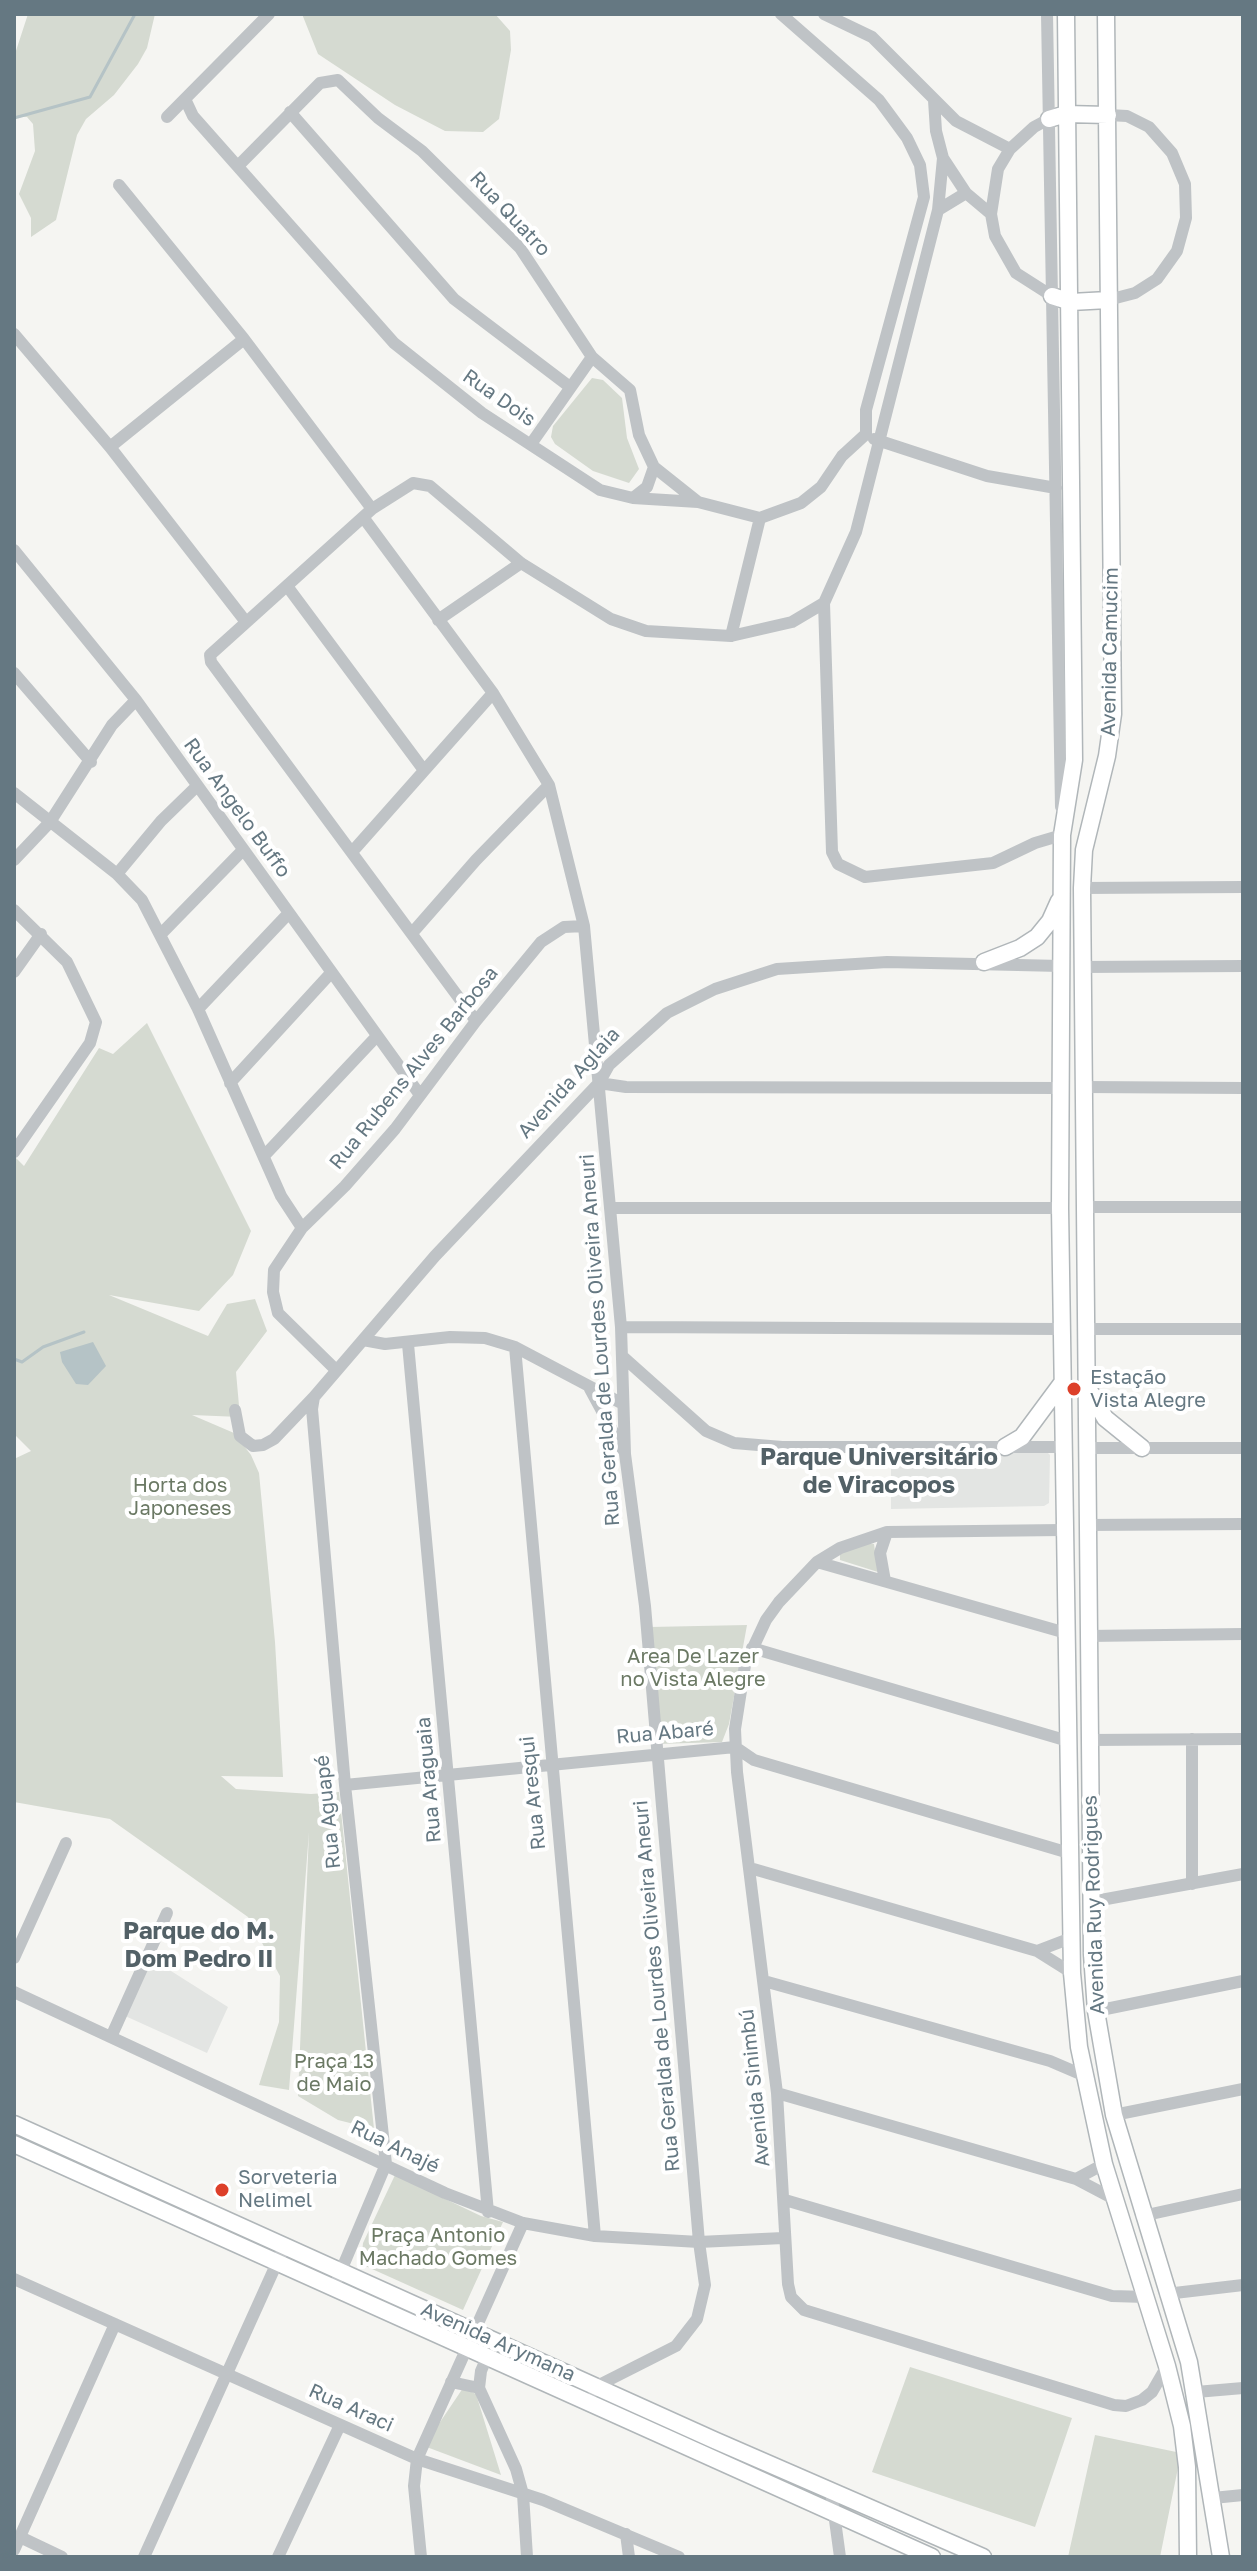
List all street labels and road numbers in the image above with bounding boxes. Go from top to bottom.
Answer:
street label: Rua Quatro [465,167,555,261]
street label: Rua Dois [458,364,540,432]
street label: Avenida Camucim [1097,567,1123,737]
street label: Rua Angelo Buffo [178,734,296,882]
street label: Rua Rubens Alves Barbosa [325,962,503,1174]
street label: Avenida Aglaia [513,1023,625,1143]
street label: Rua Geralda de Lourdes Oliveira Aneuri [575,1153,625,1527]
street label: Rua Araguaia [412,1716,446,1844]
street label: Rua Abaré [615,1717,715,1749]
street label: Rua Aresqui [515,1735,551,1851]
street label: Rua Aguapé [310,1754,346,1870]
street label: Avenida Ruy Rodrigues [1078,1795,1110,2015]
street label: Rua Geralda de Lourdes Oliveira Aneuri [629,1799,685,2173]
street label: Avenida Sinimbú [735,2008,775,2168]
street label: Rua Anajé [347,2115,443,2179]
street label: Avenida Arymana [417,2297,579,2387]
street label: Rua Araci [305,2379,397,2437]

